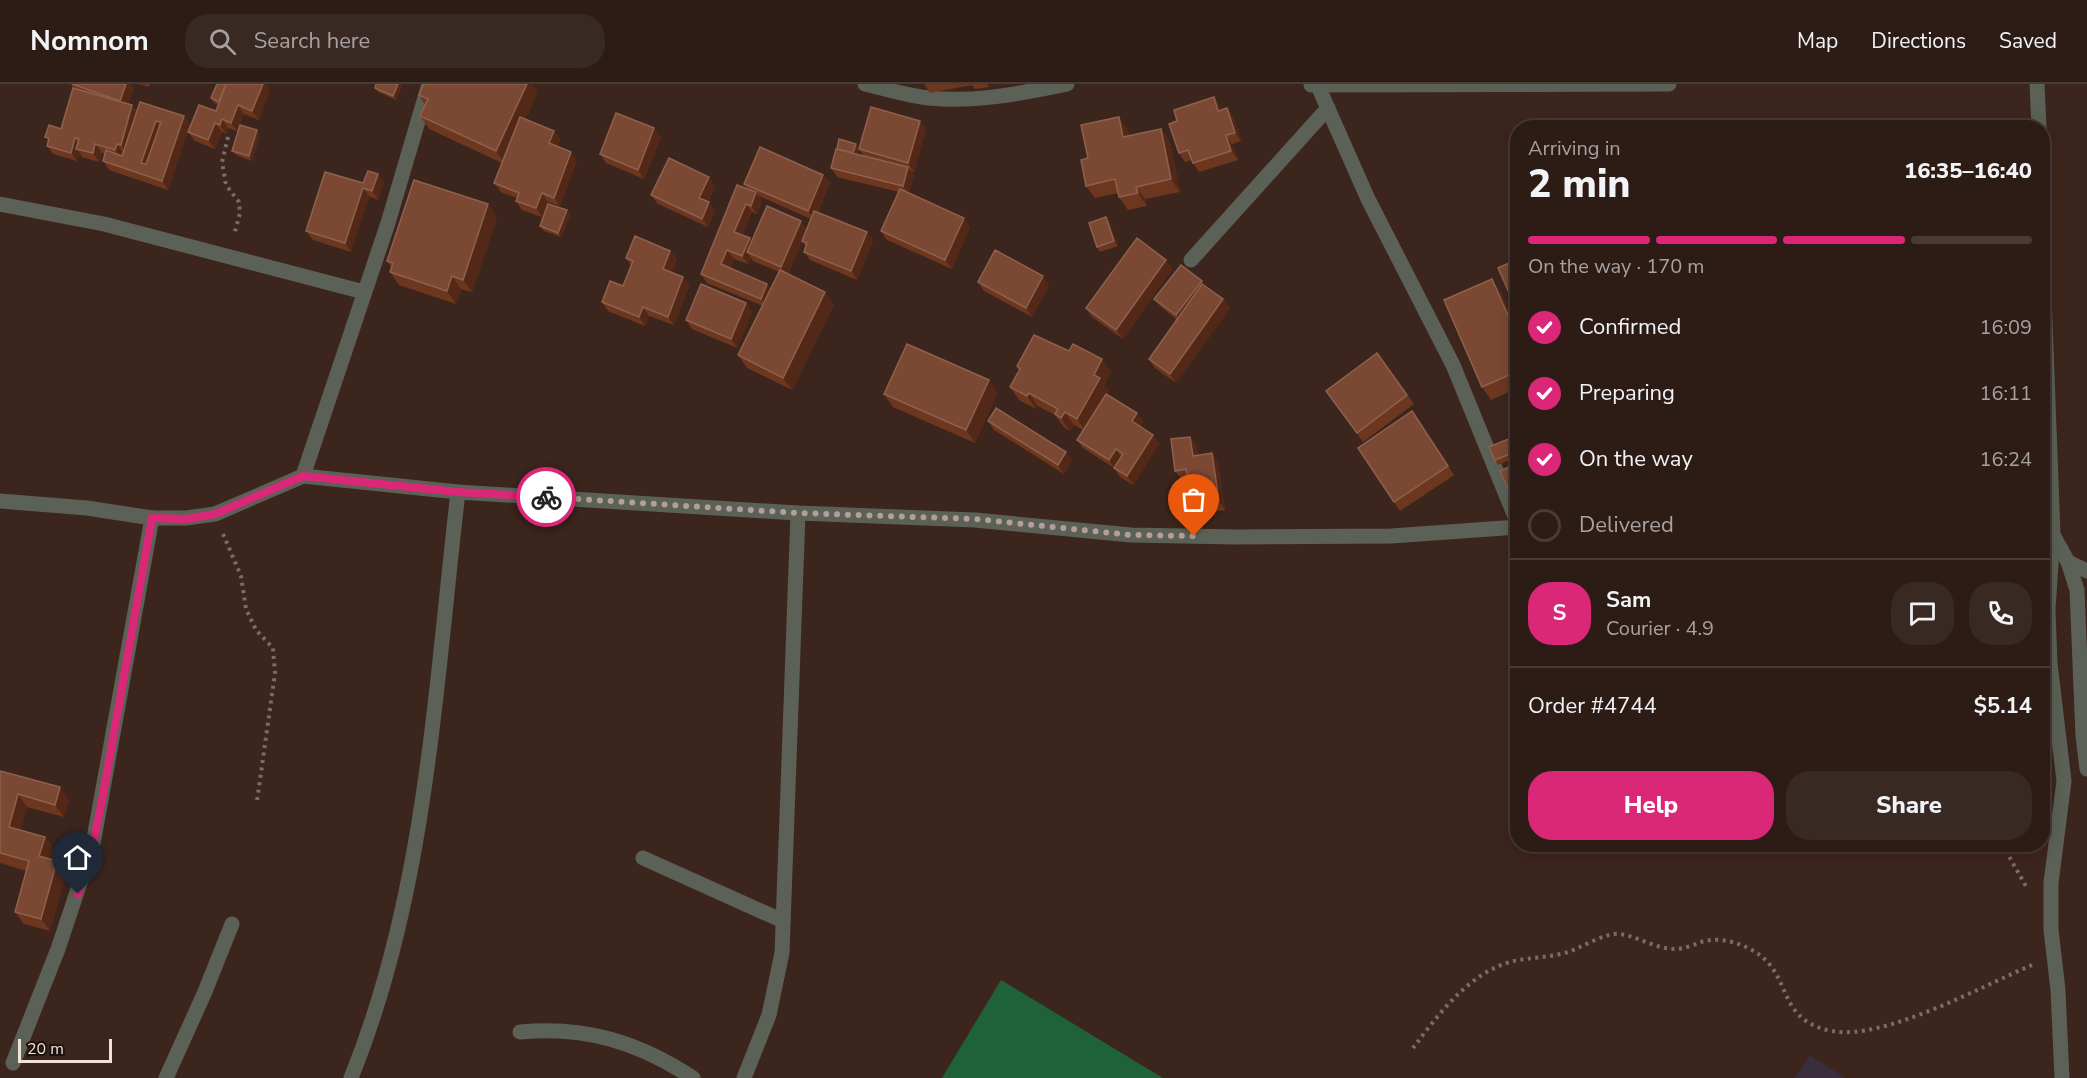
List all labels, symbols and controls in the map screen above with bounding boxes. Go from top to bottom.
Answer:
search box [185,14,605,68]
text: Nomnom [30,22,149,60]
icon: search [206,25,239,58]
text: Search here [254,26,370,56]
text: Map [1797,27,1838,55]
text: Directions [1871,27,1966,55]
text: Saved [1999,27,2057,55]
text: Arriving in [1528,135,1621,162]
text: 16:35–16:40 [1904,156,2032,186]
text: 2 min [1528,158,1631,211]
text: On the way · 170 m [1528,253,1704,280]
icon: check [1528,311,1561,344]
text: Confirmed [1579,312,1681,342]
text: 16:09 [1979,314,2032,341]
icon: check [1528,377,1561,410]
text: Preparing [1579,378,1675,408]
text: 16:11 [1979,380,2032,407]
icon: check [1528,443,1561,476]
text: On the way [1579,444,1693,474]
text: 16:24 [1979,446,2032,473]
courier [516,467,576,527]
pin [1168,474,1219,536]
icon: bike [530,481,563,514]
icon: bag [1177,483,1210,516]
text: Delivered [1579,510,1674,540]
button: chat [1891,582,1954,645]
button: phone [1969,582,2032,645]
text: Sam [1606,585,1651,615]
text: S [1553,598,1566,628]
text: Courier · 4.9 [1606,615,1714,642]
text: Order #4744 [1528,691,1657,721]
text: $5.14 [1974,691,2032,721]
button: Help [1528,771,1774,840]
button: Share [1786,771,2032,840]
pin [52,832,103,894]
icon: home [61,841,94,874]
scale bar [18,1036,112,1064]
text: 20 m [27,1038,64,1060]

